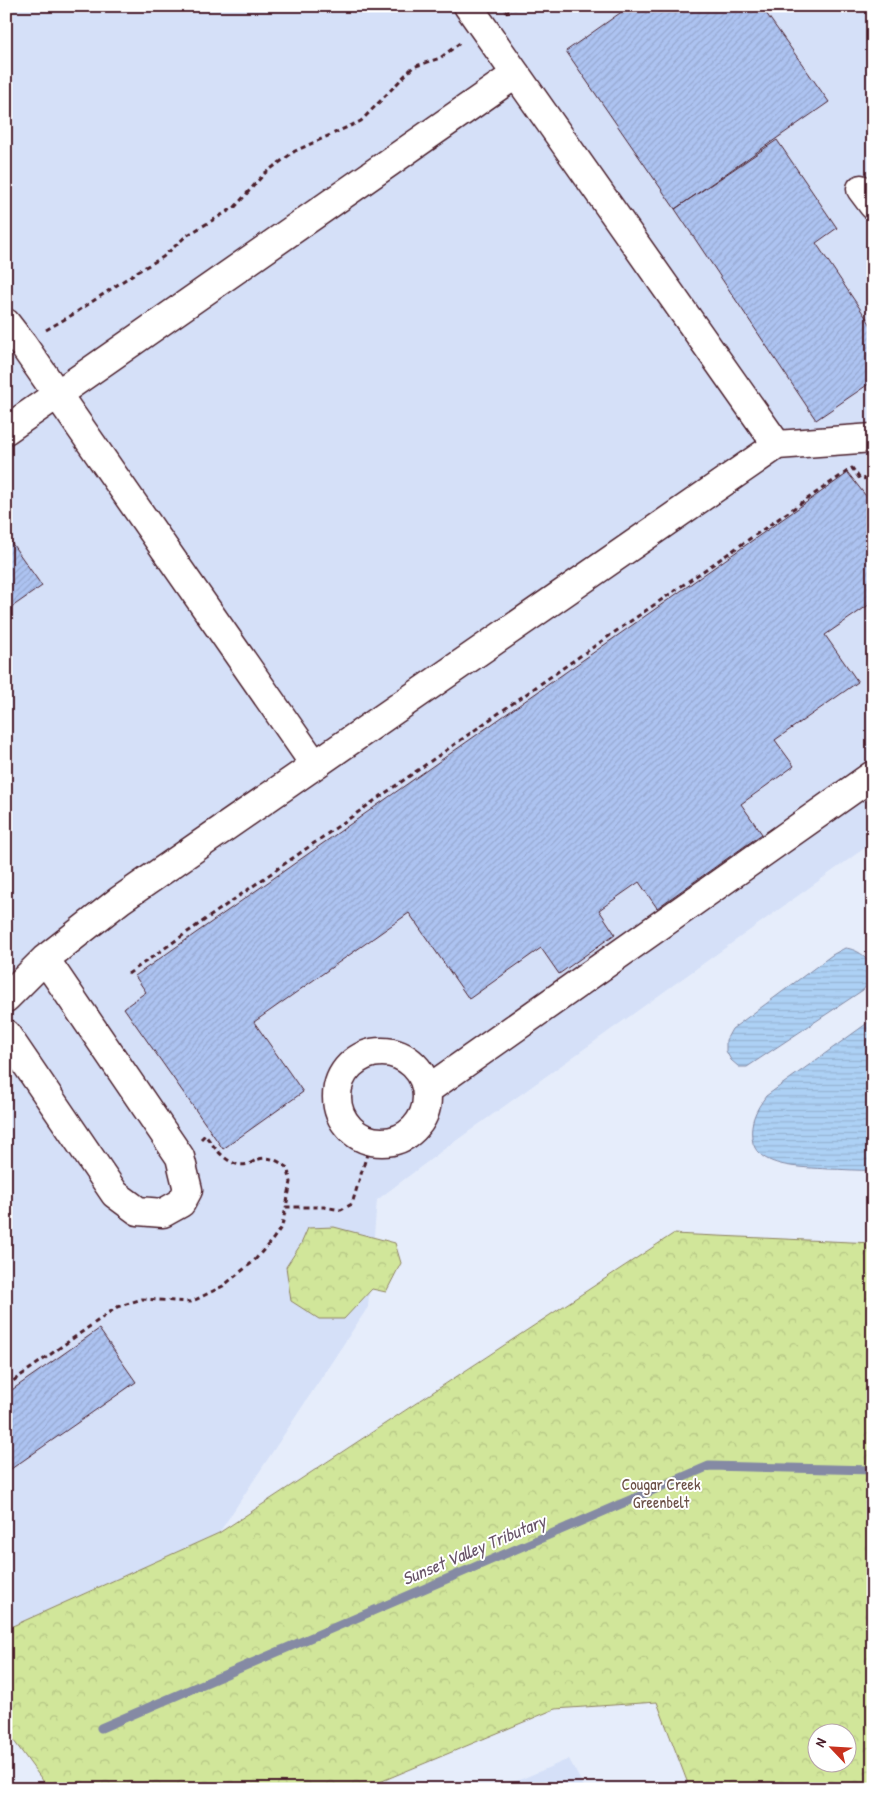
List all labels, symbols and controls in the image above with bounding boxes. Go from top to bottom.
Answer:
park label: Cougar Creek Greenbelt [621,1473,701,1513]
water label: Sunset Valley Tributary [398,1507,552,1591]
north arrow [806,1722,856,1772]
text: N [810,1734,830,1750]

